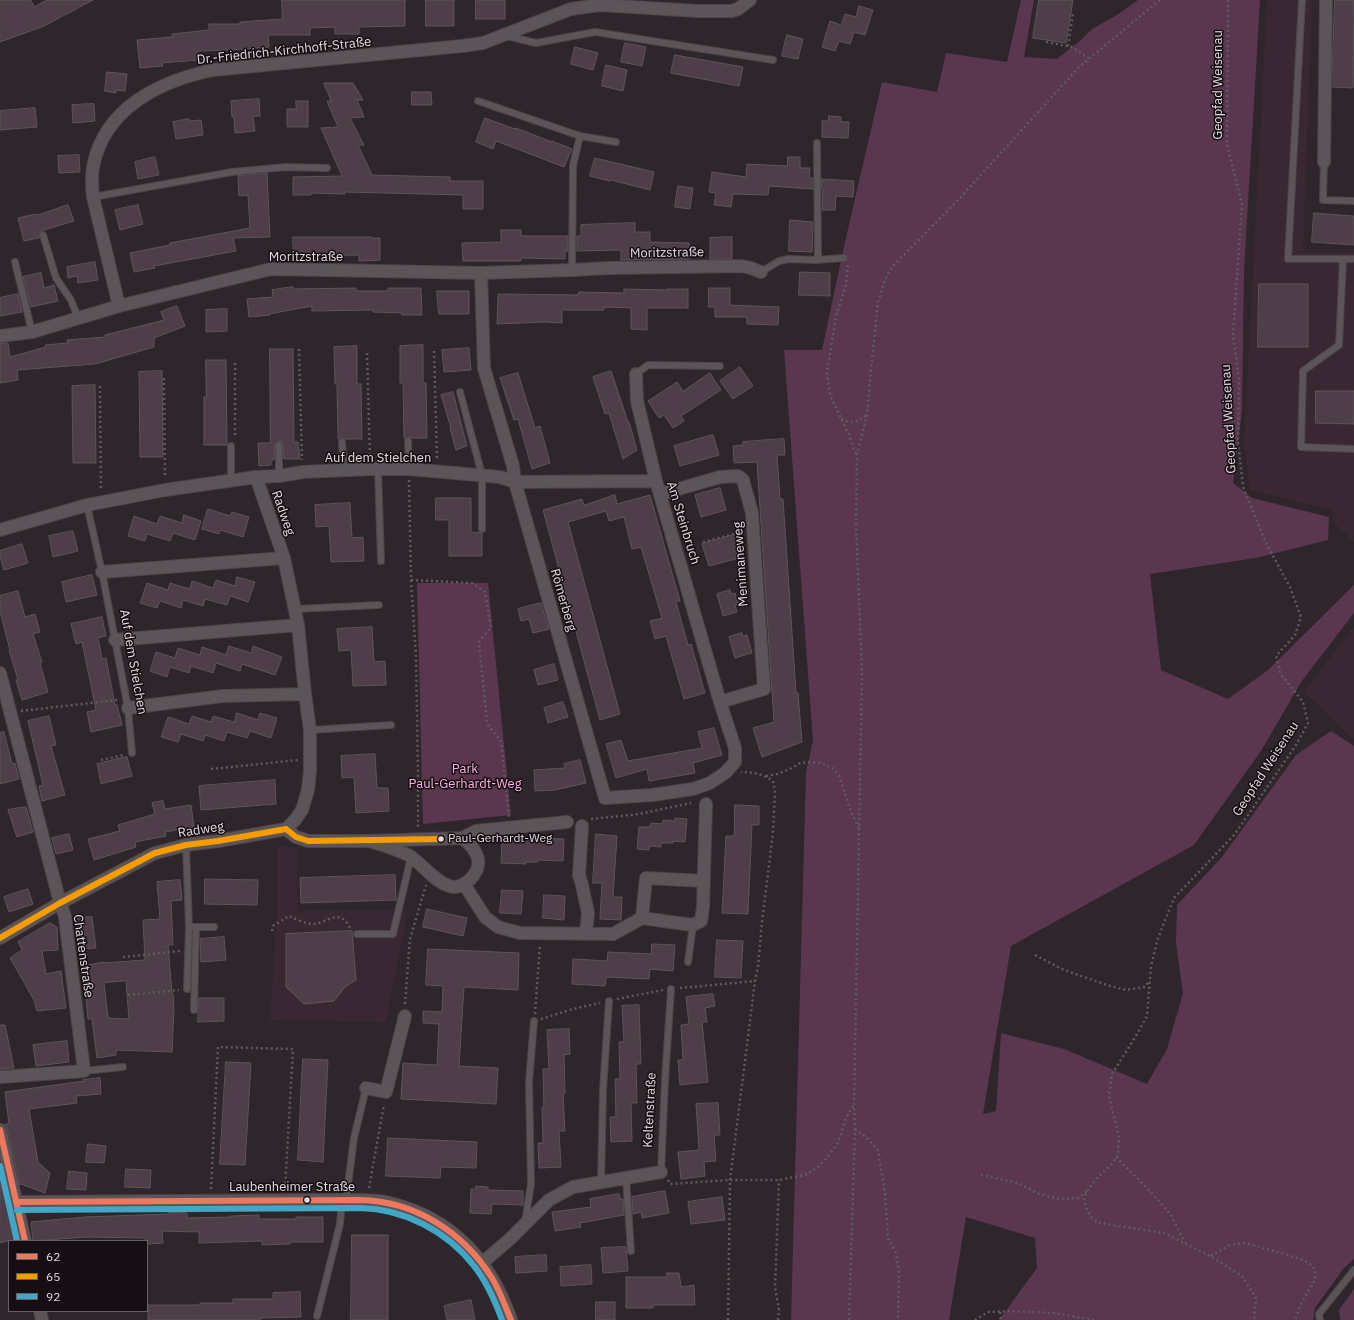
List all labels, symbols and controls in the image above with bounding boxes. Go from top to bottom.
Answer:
street label: Geopfad Weisenau [1210,30,1226,140]
street label: Dr.-Friedrich-Kirchhoff-Straße [196,34,372,68]
street label: Moritzstraße [630,245,704,261]
street label: Moritzstraße [269,249,343,265]
street label: Geopfad Weisenau [1218,364,1240,474]
street label: Auf dem Stielchen [325,450,431,466]
street label: Am Steinbruch [663,480,703,566]
street label: Radweg [268,488,298,538]
street label: Menimaneweg [730,521,752,607]
street label: Römerberg [547,567,579,633]
street label: Auf dem Stielchen [116,608,150,716]
street label: Geopfad Weisenau [1230,719,1302,819]
park label: Park Paul-Gerhardt-Weg [408,761,522,792]
street label: Radweg [177,819,225,841]
place label: Paul-Gerhardt-Weg [448,832,552,846]
marker: Paul-Gerhardt-Weg [436,834,446,844]
street label: Chattenstraße [69,913,97,999]
street label: Keltenstraße [640,1072,660,1148]
street label: Laubenheimer Straße [229,1179,355,1195]
unlabelled marker [302,1195,312,1205]
legend [8,1240,148,1312]
text: 62 [46,1249,60,1264]
text: 65 [46,1269,60,1284]
text: 92 [46,1289,60,1304]

